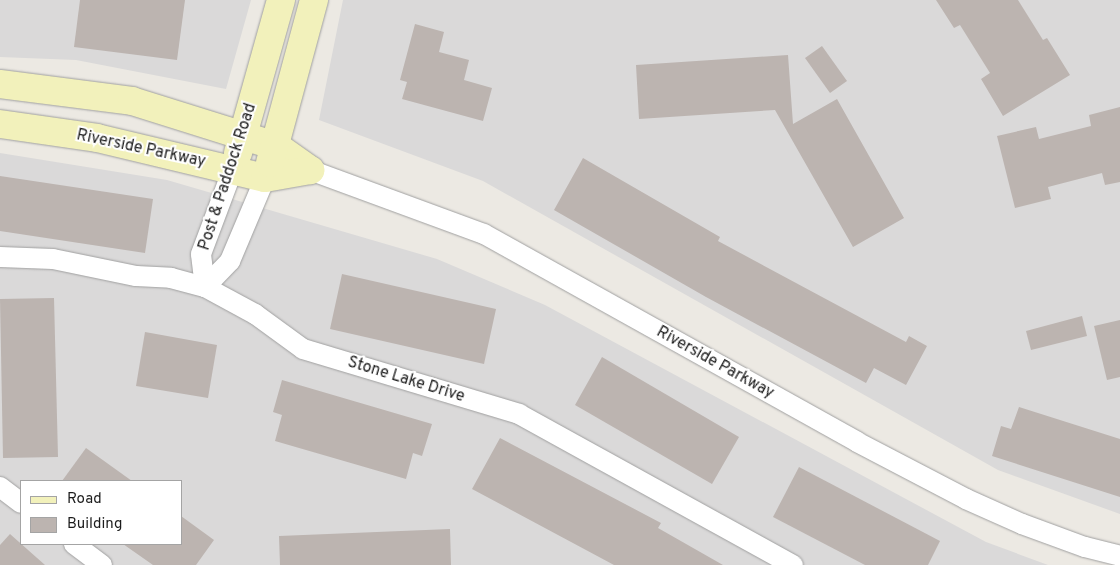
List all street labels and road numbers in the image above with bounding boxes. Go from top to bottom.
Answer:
street label: Post & Paddock Road [195,101,261,253]
street label: Riverside Parkway [75,126,207,172]
street label: Riverside Parkway [653,323,777,403]
street label: Stone Lake Drive [345,353,467,407]

